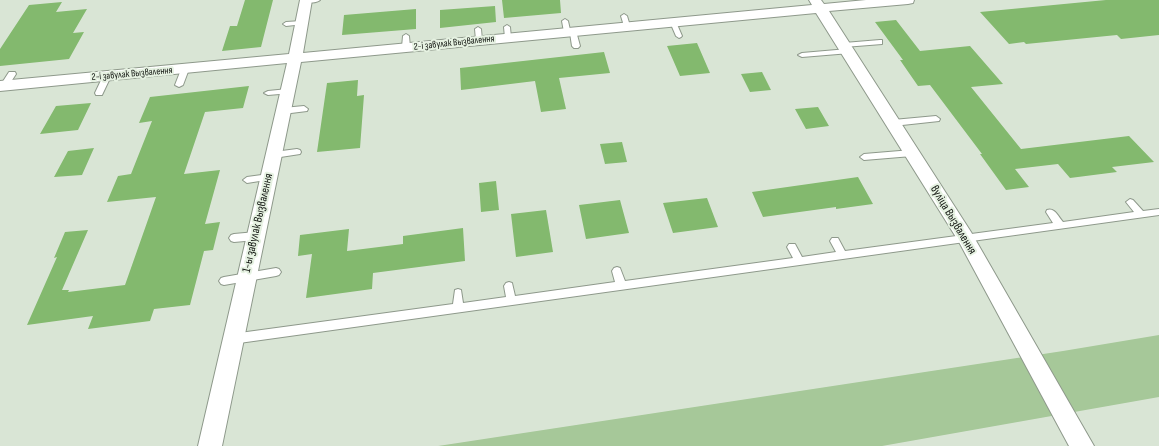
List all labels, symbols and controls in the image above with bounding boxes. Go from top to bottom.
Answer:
street label: 2-і завулак Вызвалення [413,33,495,53]
street label: 2-і завулак Вызвалення [91,64,173,84]
street label: 1-ы завулак Вызвалення [240,172,276,274]
street label: вуліца Вызвалення [927,183,979,257]

